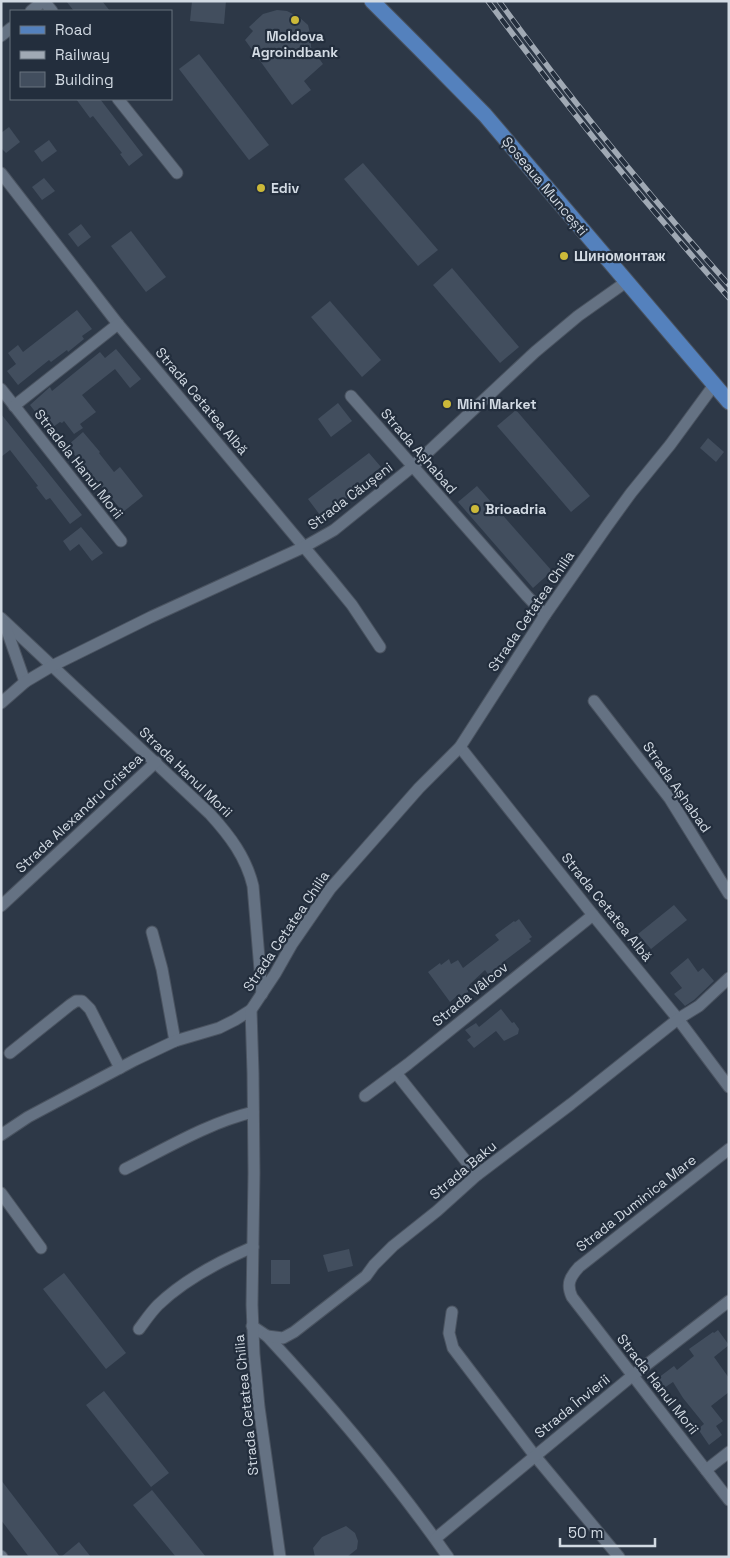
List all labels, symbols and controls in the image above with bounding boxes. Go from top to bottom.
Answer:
legend [10,10,172,100]
marker: Moldova Agroindbank [289,14,301,26]
text: Road [55,20,92,39]
place label: Moldova Agroindbank [252,27,338,61]
text: Railway [55,45,110,64]
text: Building [55,70,114,89]
street label: Șoseaua Muncești [498,133,592,239]
place label: Ediv [271,179,299,197]
marker: Ediv [255,182,267,194]
place label: Шиномонтаж [574,247,666,265]
marker: Шиномонтаж [558,250,570,262]
street label: Strada Cetatea Albă [152,344,252,458]
place label: Mini Market [457,395,537,413]
marker: Mini Market [441,398,453,410]
street label: Stradela Hanul Morii [30,405,128,523]
street label: Strada Așhabad [377,405,461,497]
street label: Strada Căușeni [304,458,396,534]
place label: Brioadria [485,500,546,518]
marker: Brioadria [469,503,481,515]
street label: Strada Cetatea Chilia [484,547,578,675]
street label: Strada Hanul Morii [136,723,236,821]
street label: Strada Așhabad [639,738,715,836]
street label: Strada Alexandru Cristea [12,749,146,877]
street label: Strada Cetatea Albă [558,849,656,965]
street label: Strada Cetatea Chilia [239,867,333,995]
street label: Strada Vâlcov [428,958,512,1030]
street label: Strada Baku [426,1137,500,1203]
street label: Strada Duminica Mare [572,1151,700,1255]
street label: Strada Hanul Morii [613,1330,703,1438]
street label: Strada Cetatea Chilia [230,1334,262,1476]
street label: Strada Învierii [531,1370,613,1442]
scale bar [560,1516,655,1548]
text: 50 m [568,1523,603,1542]

